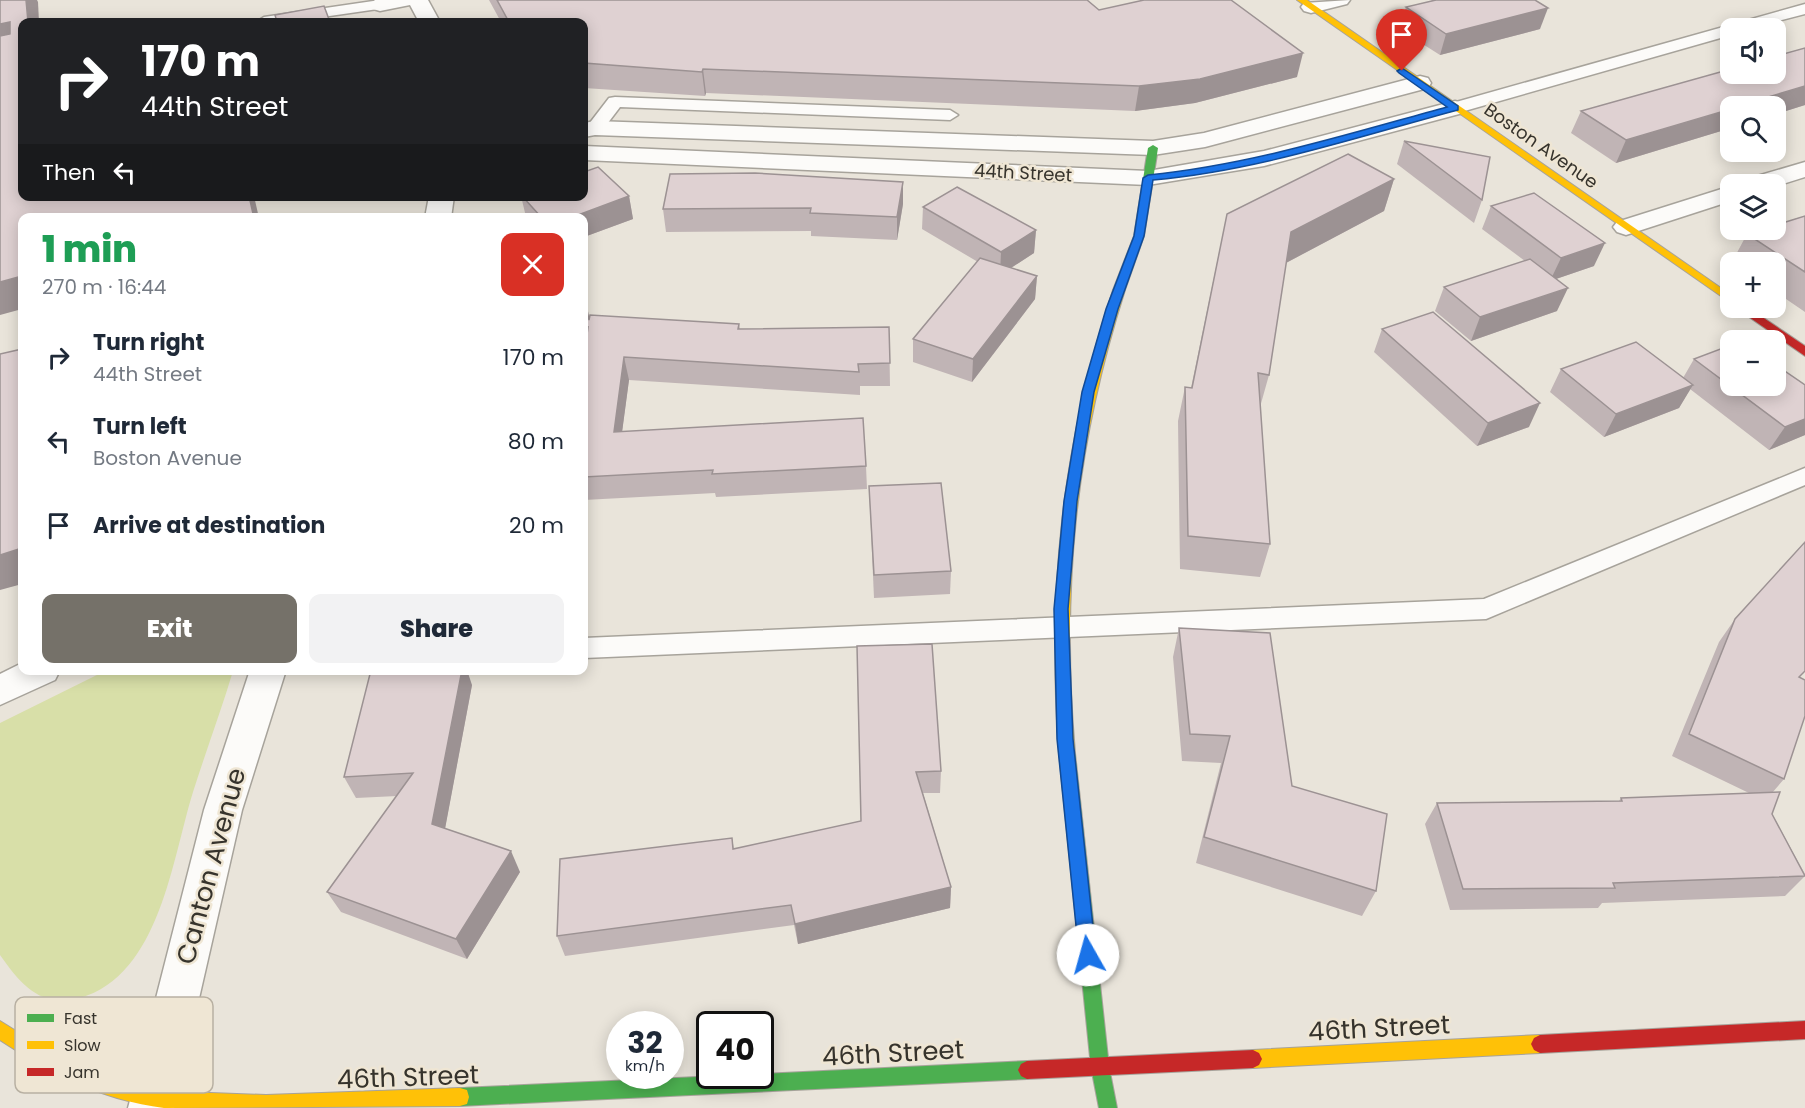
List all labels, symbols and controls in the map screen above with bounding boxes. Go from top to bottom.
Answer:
pin [1376,9,1427,71]
icon: arrive [1385,18,1418,51]
map controls [1720,18,1786,396]
button: sound [1720,18,1786,84]
text: 170 m [141,32,260,91]
icon: right [42,42,120,120]
text: 44th Street [141,88,288,125]
button: search [1720,96,1786,162]
street label: Boston Avenue [1479,97,1603,194]
icon: left [108,156,141,189]
text: Then [42,157,96,188]
street label: 44th Street [973,157,1073,188]
button: layers [1720,174,1786,240]
text: 1 min [42,224,137,275]
button: close [501,233,564,296]
button: + [1720,252,1786,318]
text: 270 m · 16:44 [42,273,166,301]
text: Turn right [93,327,204,358]
button: − [1720,330,1786,396]
icon: right [42,341,75,374]
text: 170 m [503,342,564,373]
text: 44th Street [93,360,202,388]
text: Turn left [93,411,187,442]
icon: left [42,425,75,458]
text: 80 m [508,426,564,457]
text: Boston Avenue [93,444,242,472]
icon: arrive [42,509,75,542]
text: Arrive at destination [93,510,325,541]
text: 20 m [509,510,564,541]
button: Exit [42,594,297,663]
button: Share [309,594,564,663]
street label: Canton Avenue [168,764,254,968]
position arrow [1056,923,1120,987]
legend [15,997,213,1093]
street label: 46th Street [1307,1006,1451,1050]
text: Fast [64,1007,97,1030]
speed limit sign: 40 [696,1011,774,1089]
text: 32 [627,1021,663,1064]
street label: 46th Street [821,1031,965,1075]
text: Slow [64,1034,101,1057]
text: km/h [625,1055,665,1076]
street label: 46th Street [336,1057,480,1097]
text: Jam [64,1061,100,1084]

